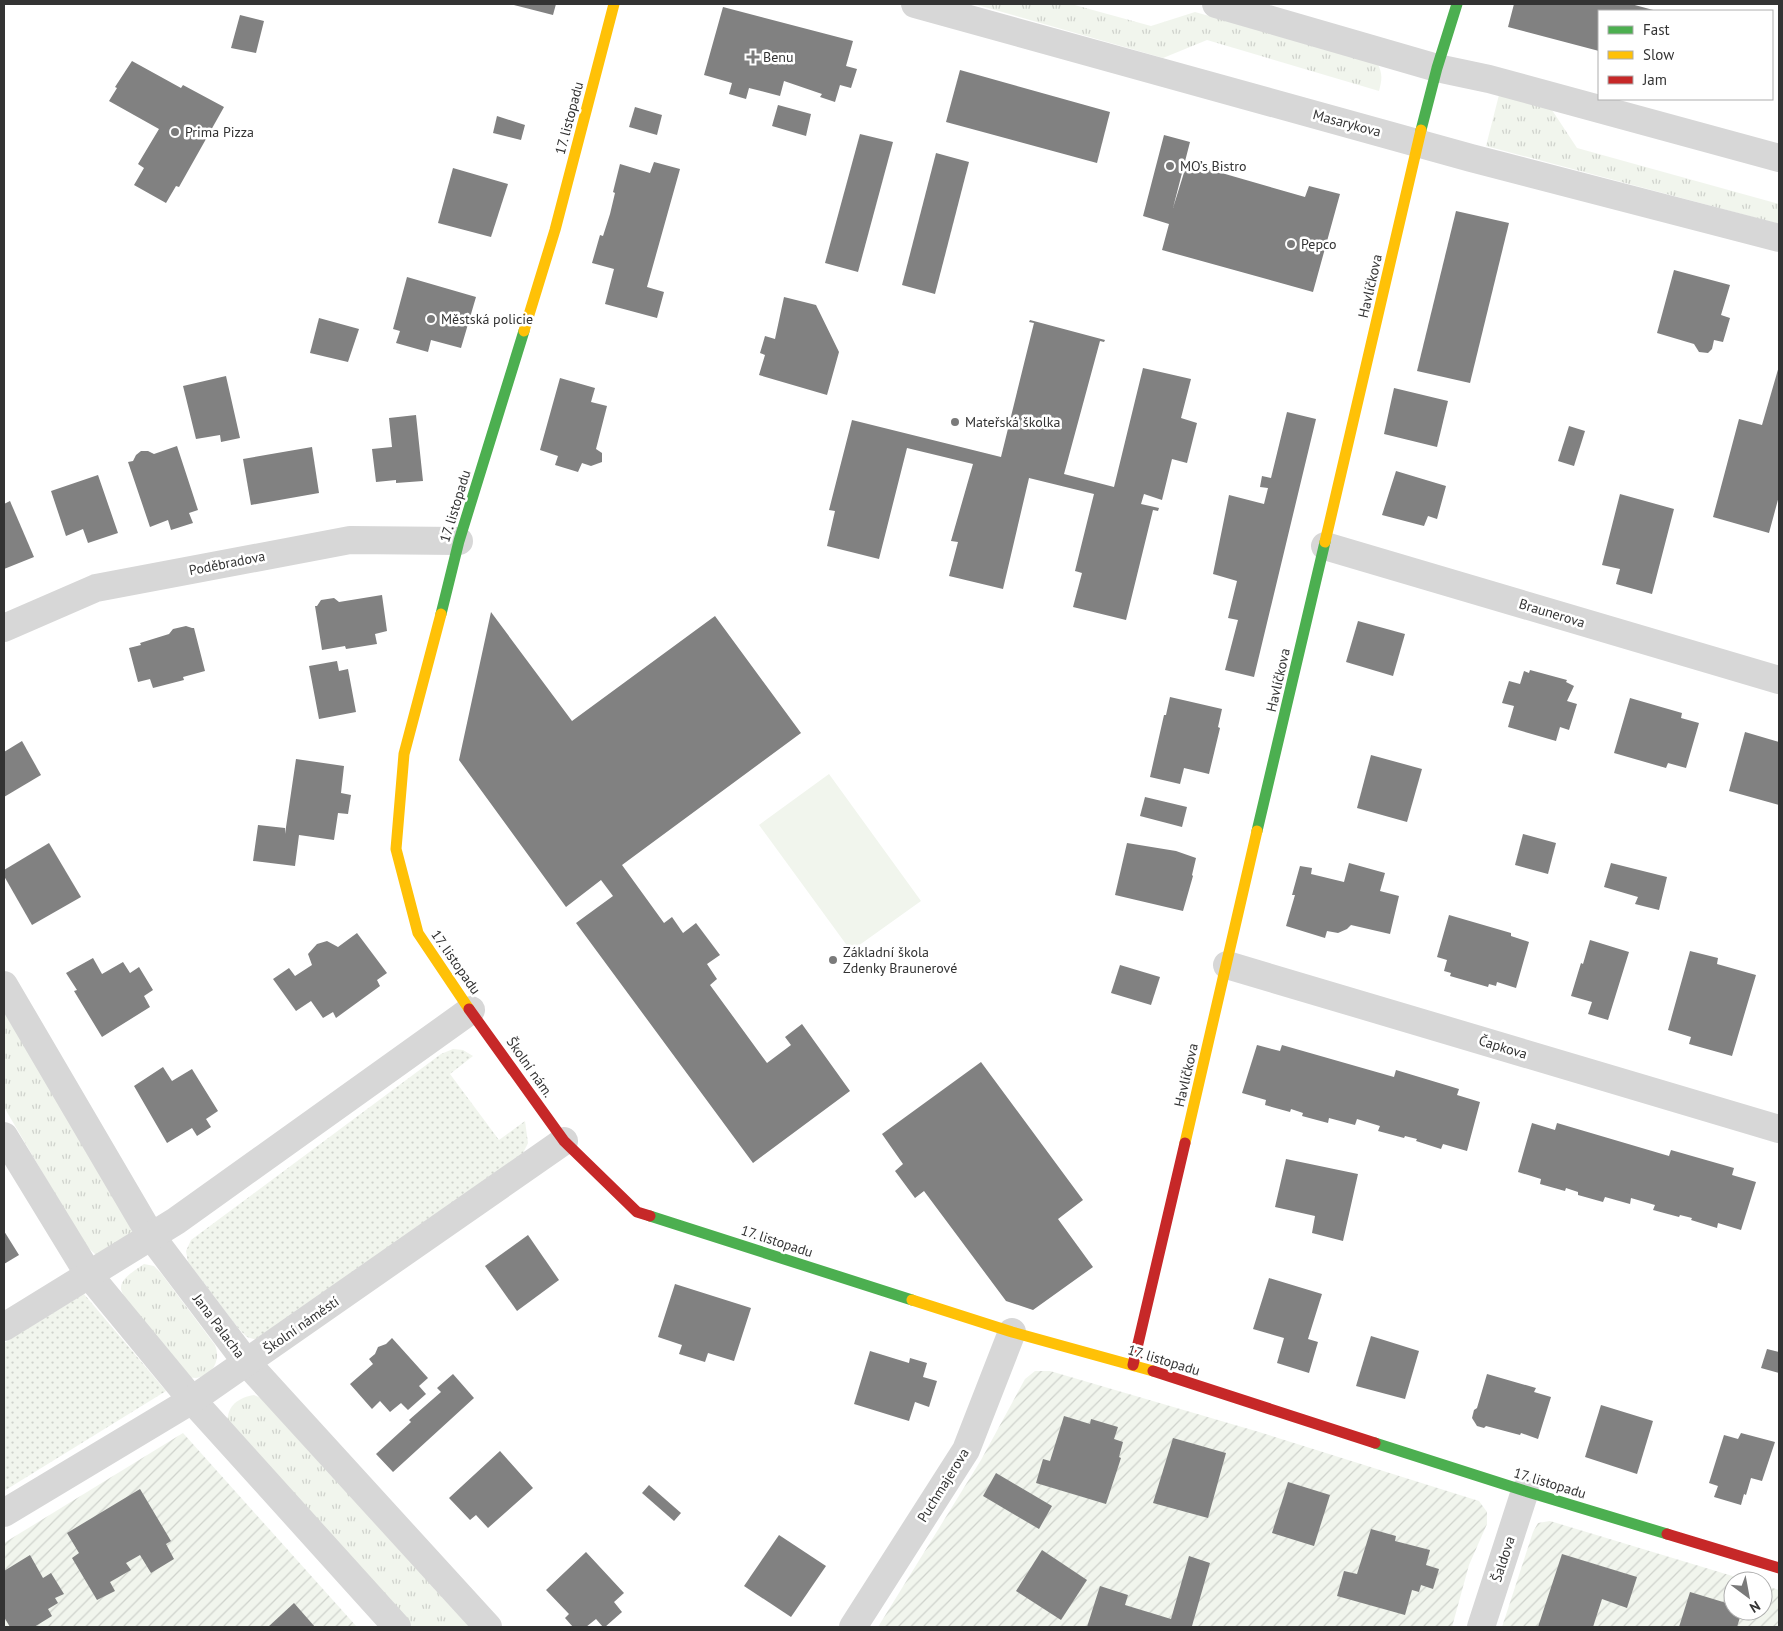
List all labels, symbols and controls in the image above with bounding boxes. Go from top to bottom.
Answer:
legend [1598,10,1773,100]
text: Fast [1643,20,1670,39]
text: Slow [1643,45,1674,64]
place label: Benu [763,48,794,66]
marker: Benu [747,51,759,63]
text: Jam [1642,70,1667,89]
street label: 17. listopadu [551,80,587,156]
street label: Masarykova [1311,105,1383,141]
place label: Prima Pizza [185,123,254,141]
marker: Prima Pizza [169,126,181,138]
place label: MO’s Bistro [1180,157,1246,175]
marker: MO’s Bistro [1164,160,1176,172]
place label: Pepco [1301,235,1337,253]
marker: Pepco [1285,238,1297,250]
street label: Havlíčkova [1354,252,1386,320]
place label: Městská policie [441,310,533,328]
marker: Městská policie [425,313,437,325]
place label: Mateřská školka [965,413,1060,431]
marker: Mateřská školka [949,416,961,428]
street label: 17. listopadu [435,468,475,544]
street label: Poděbradova [187,547,267,579]
street label: Braunerova [1517,594,1587,632]
street label: Havlíčkova [1262,646,1294,714]
street label: 17. listopadu [427,926,485,998]
place label: Základní škola Zdenky Braunerové [843,943,957,977]
marker: Základní škola Zdenky Braunerové [827,954,839,966]
street label: Čapkova [1477,1031,1530,1063]
street label: Školní nám. [503,1033,557,1101]
street label: Havlíčkova [1170,1041,1202,1109]
street label: 17. listopadu [739,1221,815,1261]
street label: Jana Palacha [188,1290,249,1362]
street label: Školní náměstí [260,1292,342,1358]
street label: 17. listopadu [1126,1340,1202,1380]
street label: Puchmajerova [913,1445,973,1525]
street label: 17. listopadu [1512,1463,1588,1503]
street label: Šaldova [1487,1534,1519,1584]
north arrow [1723,1571,1773,1621]
text: N [1746,1597,1764,1617]

